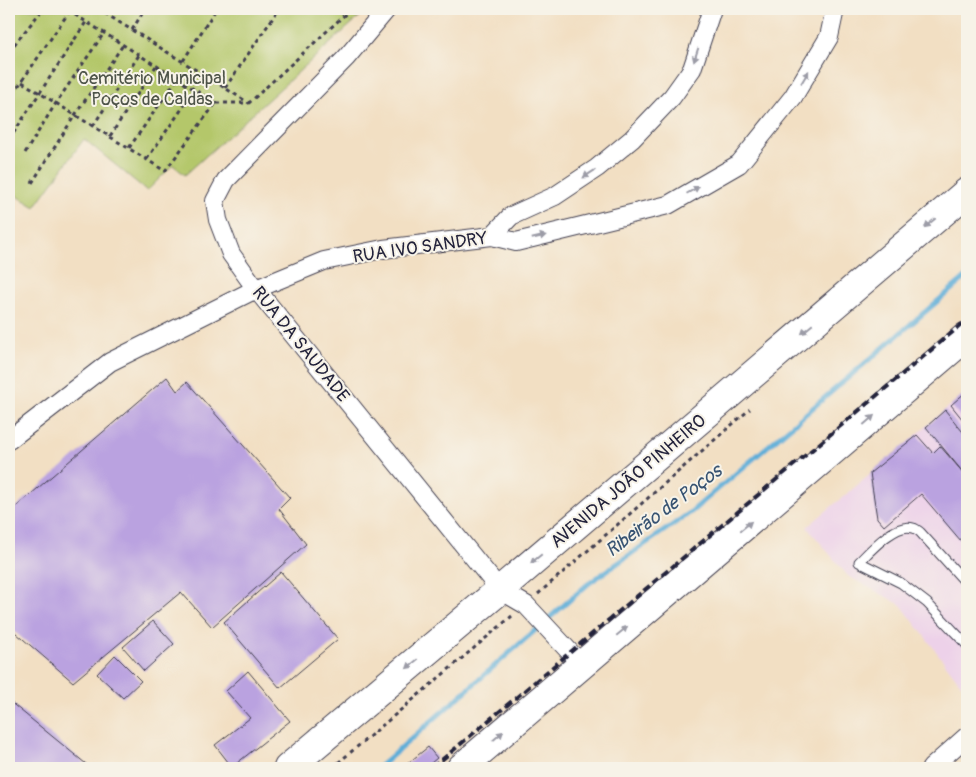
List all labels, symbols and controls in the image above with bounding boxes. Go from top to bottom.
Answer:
one-way arrow [692,48,700,63]
park label: Cemitério Municipal Poços de Caldas [78,67,226,111]
one-way arrow [801,70,810,83]
one-way arrow [582,169,595,179]
one-way arrow [687,186,700,195]
one-way arrow [924,218,937,229]
street label: RUA IVO SANDRY [351,227,489,268]
one-way arrow [531,233,546,241]
street label: RUA DA SAUDADE [247,282,354,407]
one-way arrow [800,323,813,334]
street label: AVENIDA JOÃO PINHEIRO [546,409,711,553]
one-way arrow [863,415,876,426]
water label: Ribeirão de Poços [601,458,729,562]
one-way arrow [739,520,752,531]
one-way arrow [531,553,543,565]
one-way arrow [615,625,628,636]
one-way arrow [406,658,419,669]
one-way arrow [492,731,505,742]

